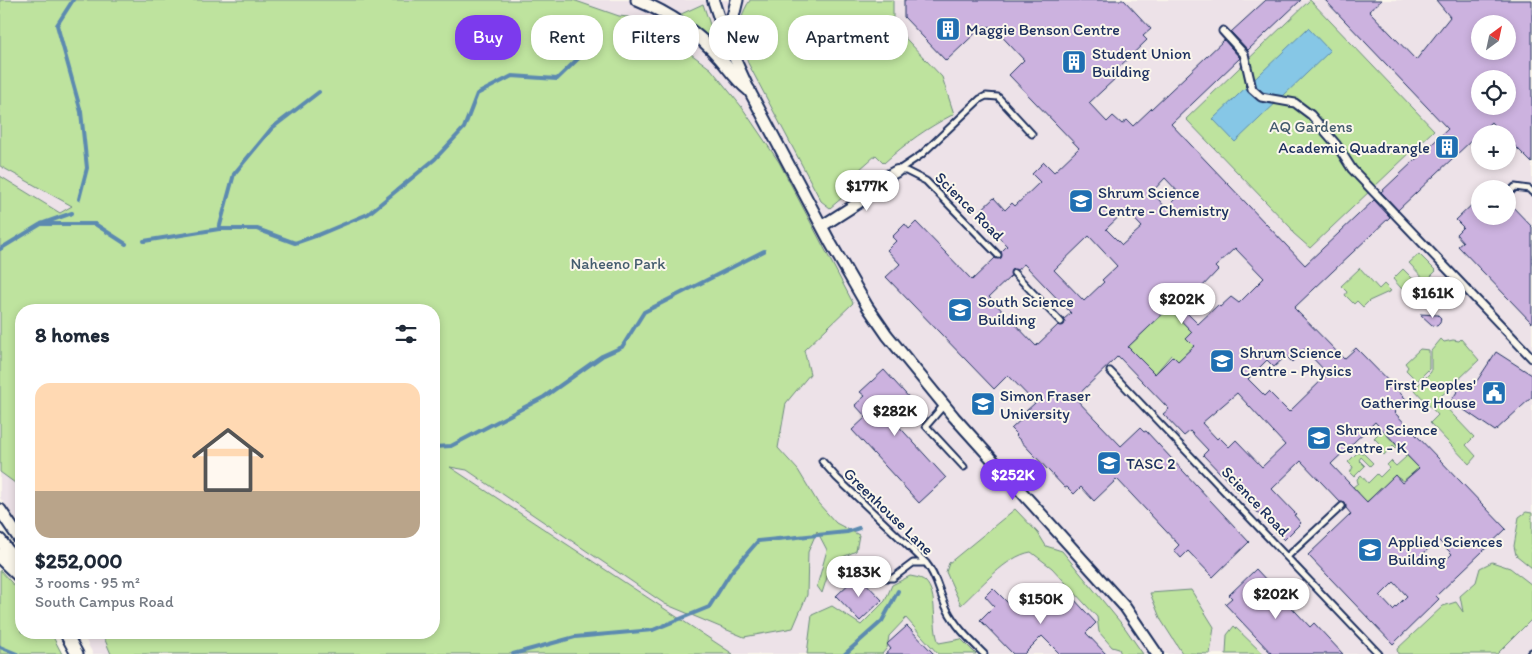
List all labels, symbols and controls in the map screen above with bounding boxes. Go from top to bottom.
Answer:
chip: Buy [455,15,521,60]
chip: Rent [531,15,603,60]
chip: Filters [613,15,699,60]
chip: New [709,15,778,60]
chip: Apartment [788,15,908,60]
north arrow [1471,15,1516,60]
map controls [1471,15,1516,225]
building icon: Maggie Benson Centre [935,16,961,42]
place label: Maggie Benson Centre [966,20,1120,39]
place label: Student Union Building [1092,44,1191,81]
building icon: Student Union Building [1061,49,1087,75]
button: locate [1471,70,1516,115]
park label: AQ Gardens [1269,117,1353,136]
button: + [1471,125,1516,170]
building icon: Academic Quadrangle [1434,134,1460,160]
place label: Academic Quadrangle [1278,138,1430,157]
street label: Science Road [931,168,1008,245]
pin: $177K [832,170,902,212]
text: $177K [846,176,888,195]
button: − [1471,180,1516,225]
place label: Shrum Science Centre - Chemistry [1098,183,1229,220]
school or university icon: Shrum Science Centre - Chemistry [1068,188,1094,214]
park label: Naheeno Park [570,254,666,273]
pin: $161K [1398,276,1468,319]
pin: $202K [1147,282,1217,325]
text: $161K [1412,283,1454,302]
text: $202K [1159,289,1205,308]
place label: South Science Building [978,292,1074,329]
school or university icon: South Science Building [947,297,973,323]
icon: filters [392,320,420,348]
text: 8 homes [35,322,110,347]
place label: Shrum Science Centre - Physics [1240,343,1352,380]
school or university icon: Shrum Science Centre - Physics [1209,348,1235,374]
place label: First Peoples' Gathering House [1361,375,1476,412]
public building icon: First Peoples' Gathering House [1481,380,1507,406]
place label: Simon Fraser University [1000,386,1091,423]
school or university icon: Simon Fraser University [970,391,996,417]
pin: $282K [860,394,930,437]
text: $282K [873,401,917,420]
icon: home [183,415,273,505]
place label: Shrum Science Centre - K [1336,420,1438,457]
school or university icon: Shrum Science Centre - K [1306,425,1332,451]
school or university icon: TASC 2 [1096,450,1122,476]
place label: TASC 2 [1126,454,1176,473]
pin: $252K [978,458,1048,501]
street label: Science Road [1218,462,1294,540]
street label: Greenhouse Lane [840,464,938,559]
text: $252K [991,465,1035,484]
place label: Applied Sciences Building [1388,532,1503,569]
school or university icon: Applied Sciences Building [1357,537,1383,563]
text: $252,000 [35,548,123,573]
pin: $183K [824,556,894,598]
text: $183K [837,562,881,581]
text: 3 rooms · 95 m² [35,573,140,592]
pin: $202K [1241,578,1311,620]
pin: $150K [1006,582,1076,625]
text: $202K [1253,584,1299,603]
text: $150K [1019,589,1063,608]
text: South Campus Road [35,592,174,611]

